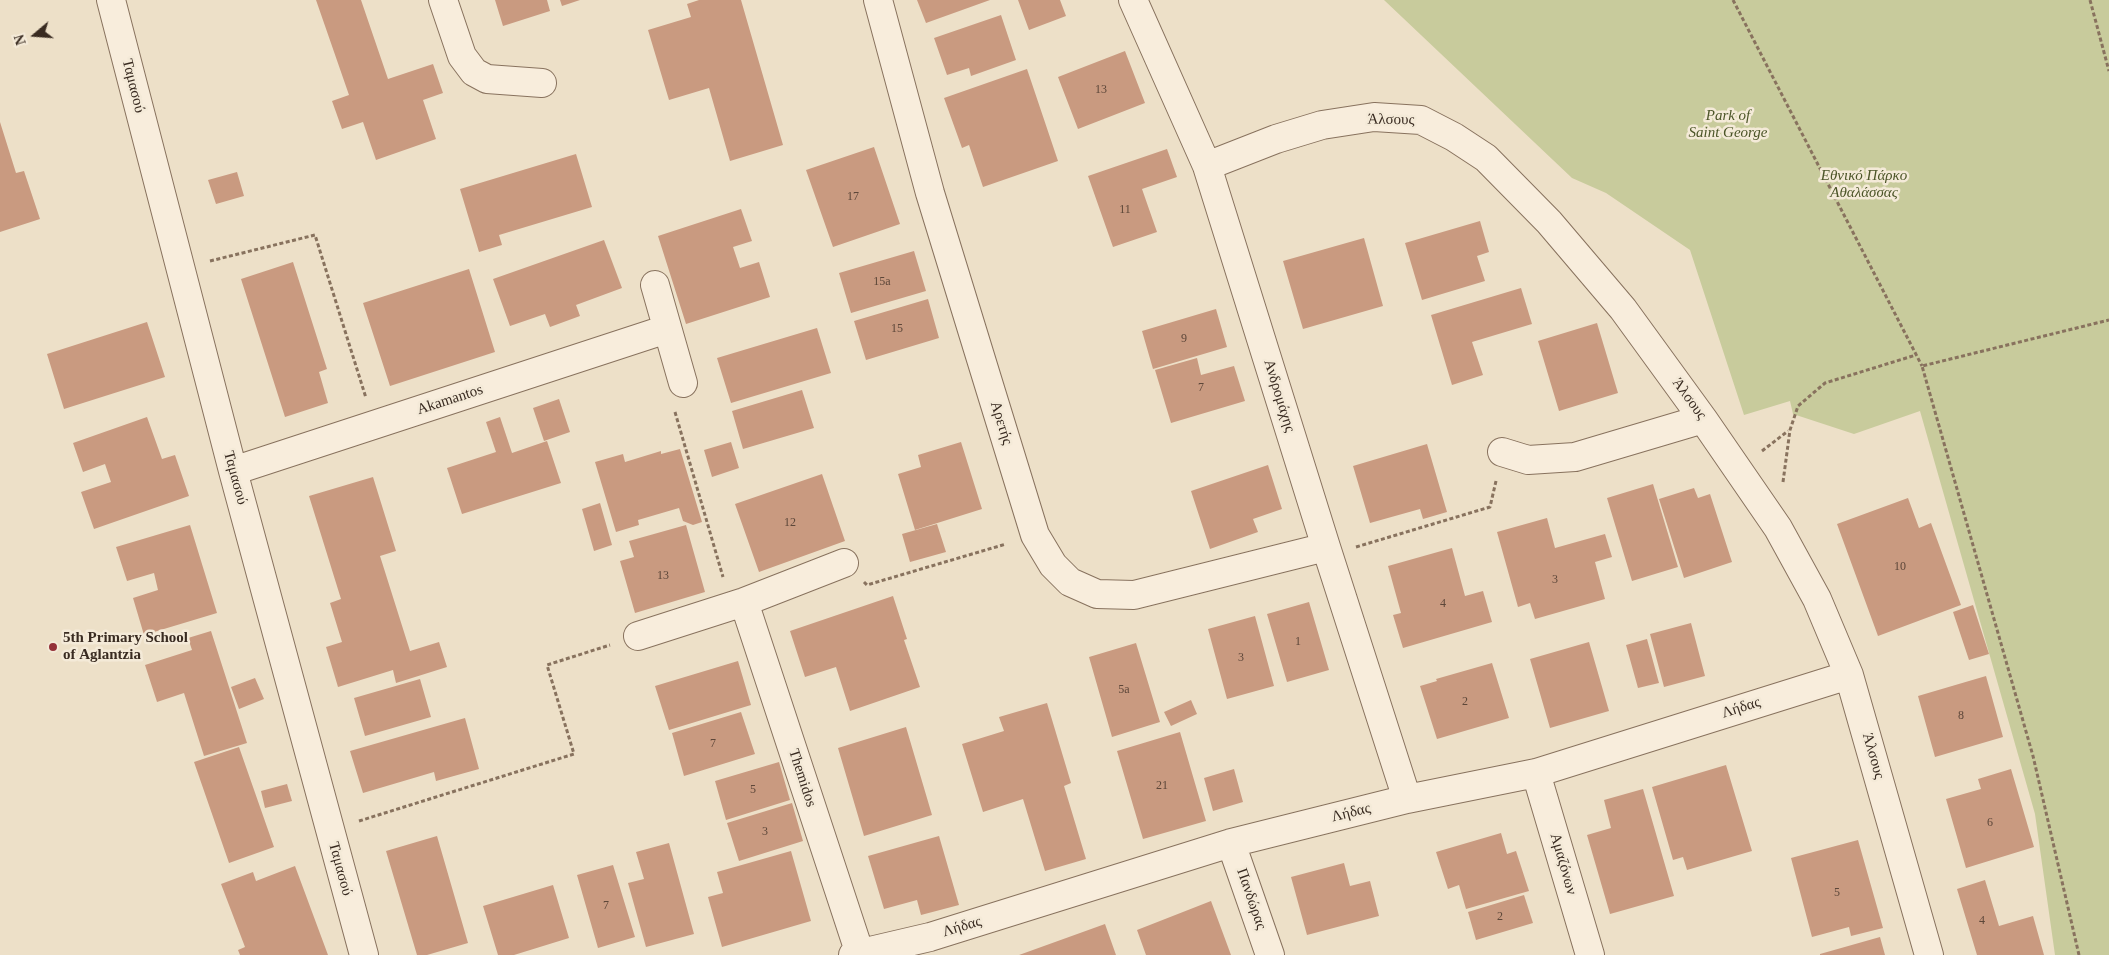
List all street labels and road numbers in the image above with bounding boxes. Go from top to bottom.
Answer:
street label: Ταμασού [118,57,148,115]
street label: Άλσους [1367,111,1415,129]
street label: Ανδρομάχης [1259,358,1299,434]
street label: Άλσους [1668,375,1710,423]
street label: Akamantos [415,381,485,419]
street label: Αρετής [986,399,1016,447]
street label: Ταμασού [219,449,251,507]
street label: Λήδας [1719,693,1763,723]
street label: Άλσους [1858,731,1888,781]
street label: Themidos [784,747,820,809]
street label: Λήδας [1330,799,1372,827]
street label: Αμαζόνων [1546,831,1580,897]
street label: Ταμασού [324,840,356,898]
street label: Πανδώρας [1232,866,1270,932]
street label: Λήδας [940,913,984,941]

